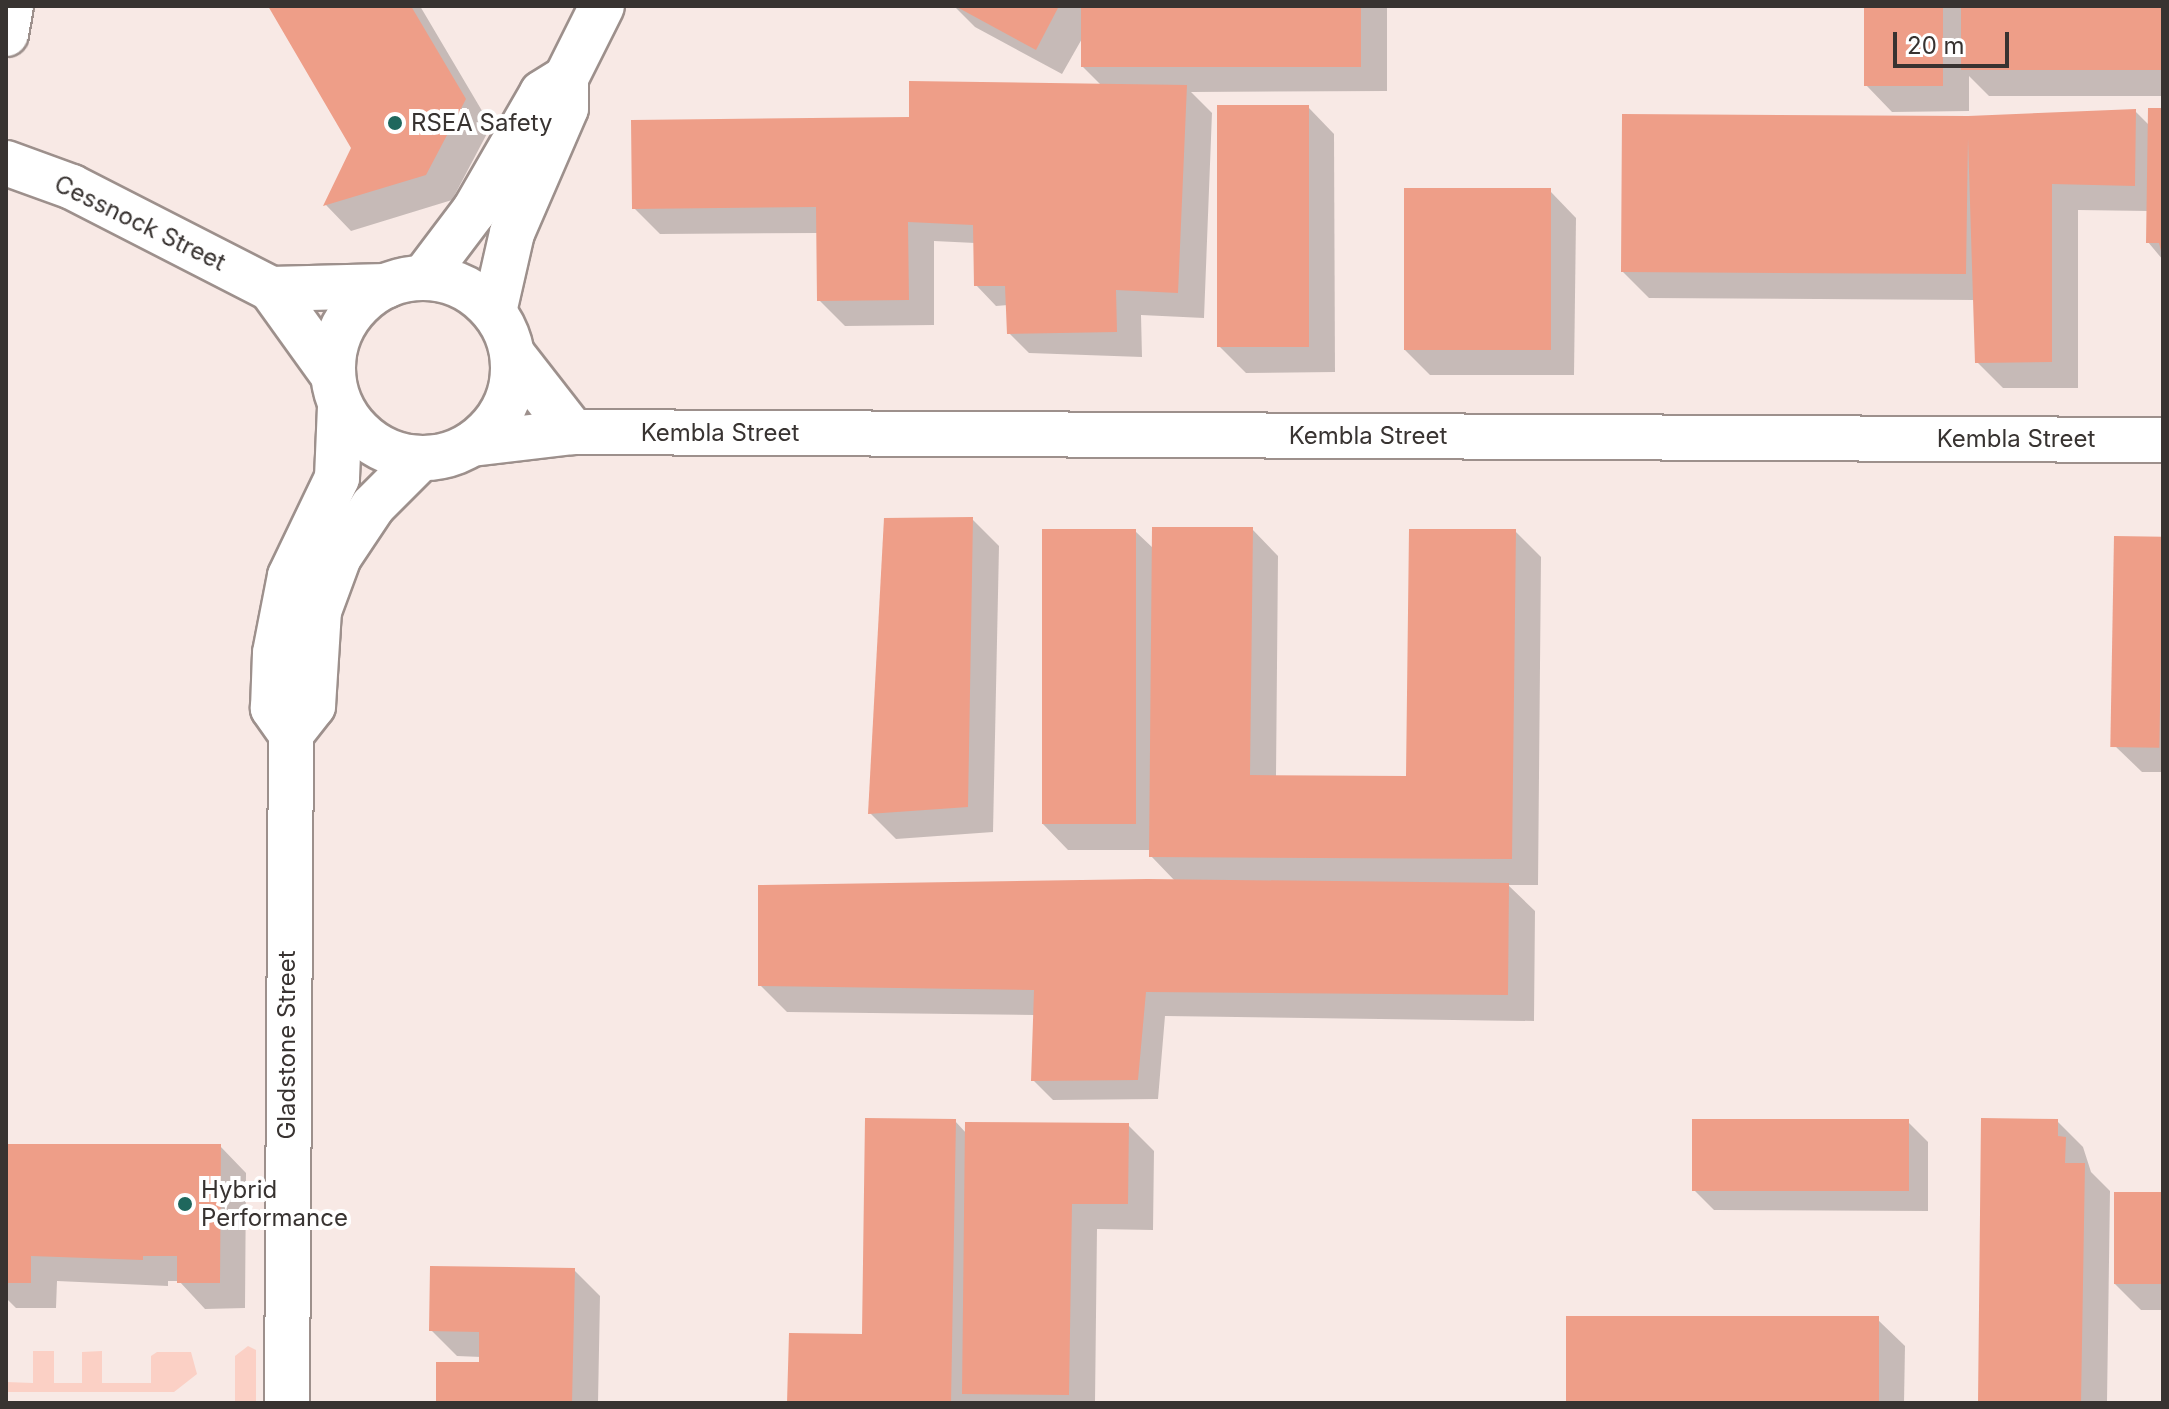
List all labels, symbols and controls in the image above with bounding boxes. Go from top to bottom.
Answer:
scale bar [1897,16,2013,66]
text: 20 m [1907,31,1965,60]
place label: RSEA Safety [411,109,552,137]
marker: RSEA Safety [386,114,404,132]
street label: Cessnock Street [50,169,230,277]
street label: Kembla Street [641,419,799,447]
street label: Kembla Street [1289,422,1447,450]
street label: Kembla Street [1937,425,2095,453]
street label: Gladstone Street [273,950,301,1140]
place label: Hybrid Performance [201,1176,348,1232]
marker: Hybrid Performance [176,1195,194,1213]

